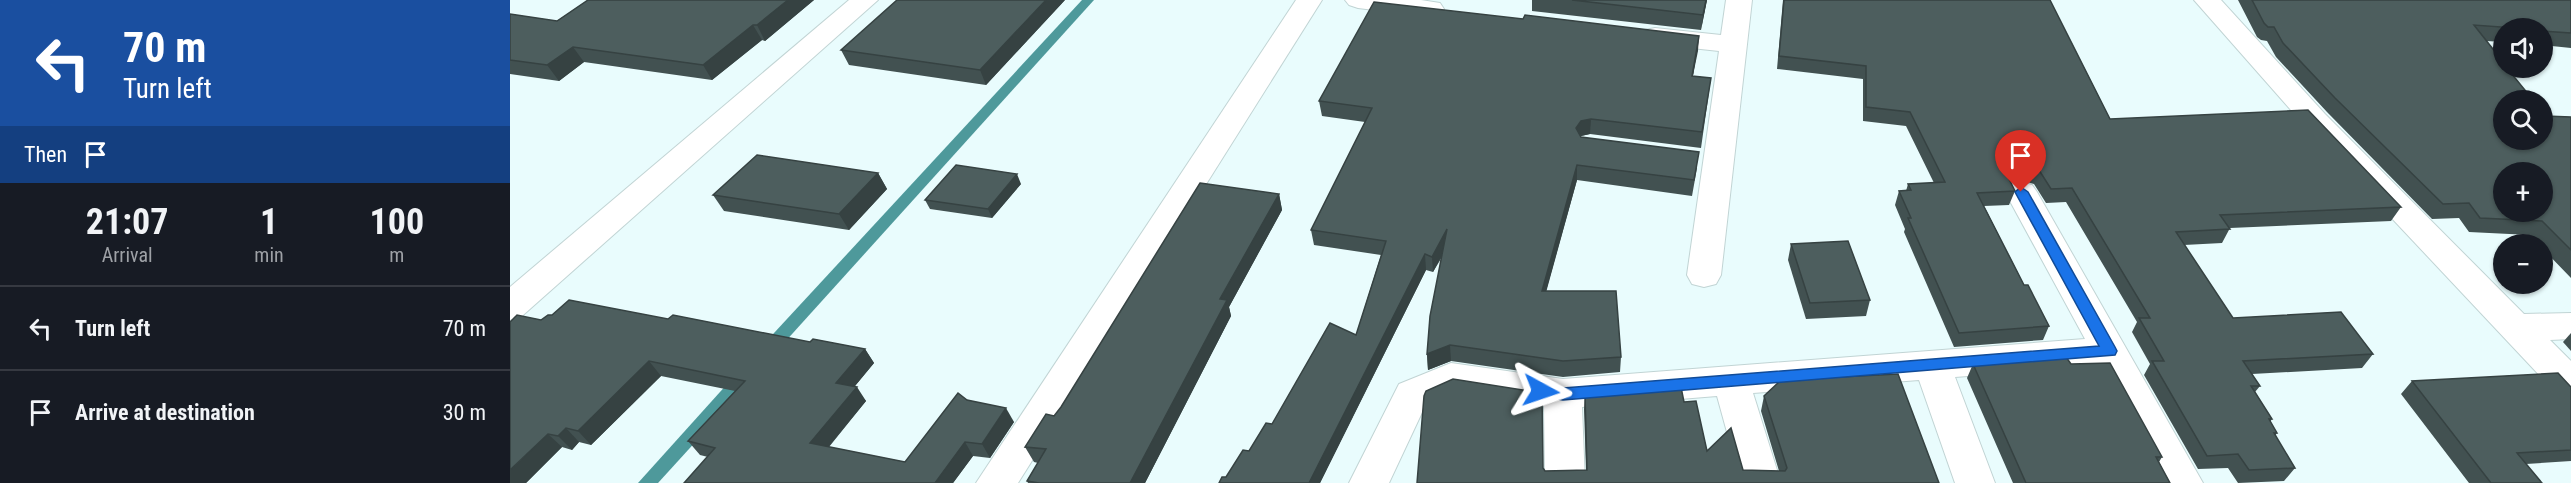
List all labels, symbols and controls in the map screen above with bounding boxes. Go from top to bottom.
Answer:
map controls [2493,18,2553,294]
button: sound [2493,18,2553,78]
text: 70 m [123,23,206,72]
icon: left [24,24,102,102]
text: Turn left [123,73,212,105]
button: search [2493,90,2553,150]
pin [1995,130,2046,192]
icon: arrive [79,138,112,171]
icon: arrive [2004,139,2037,172]
text: Then [24,142,67,167]
button: + [2493,162,2553,222]
text: 21:07 [86,201,168,243]
text: 1 [260,201,278,243]
text: 100 [370,201,424,243]
button: − [2493,234,2553,294]
text: Arrival [102,243,153,267]
text: min [254,243,284,267]
text: m [389,243,404,267]
icon: left [24,312,57,345]
text: Turn left [75,316,150,341]
text: 70 m [443,316,486,341]
position arrow [1509,359,1573,423]
icon: arrive [24,396,57,429]
text: Arrive at destination [75,400,255,425]
text: 30 m [443,400,486,425]

